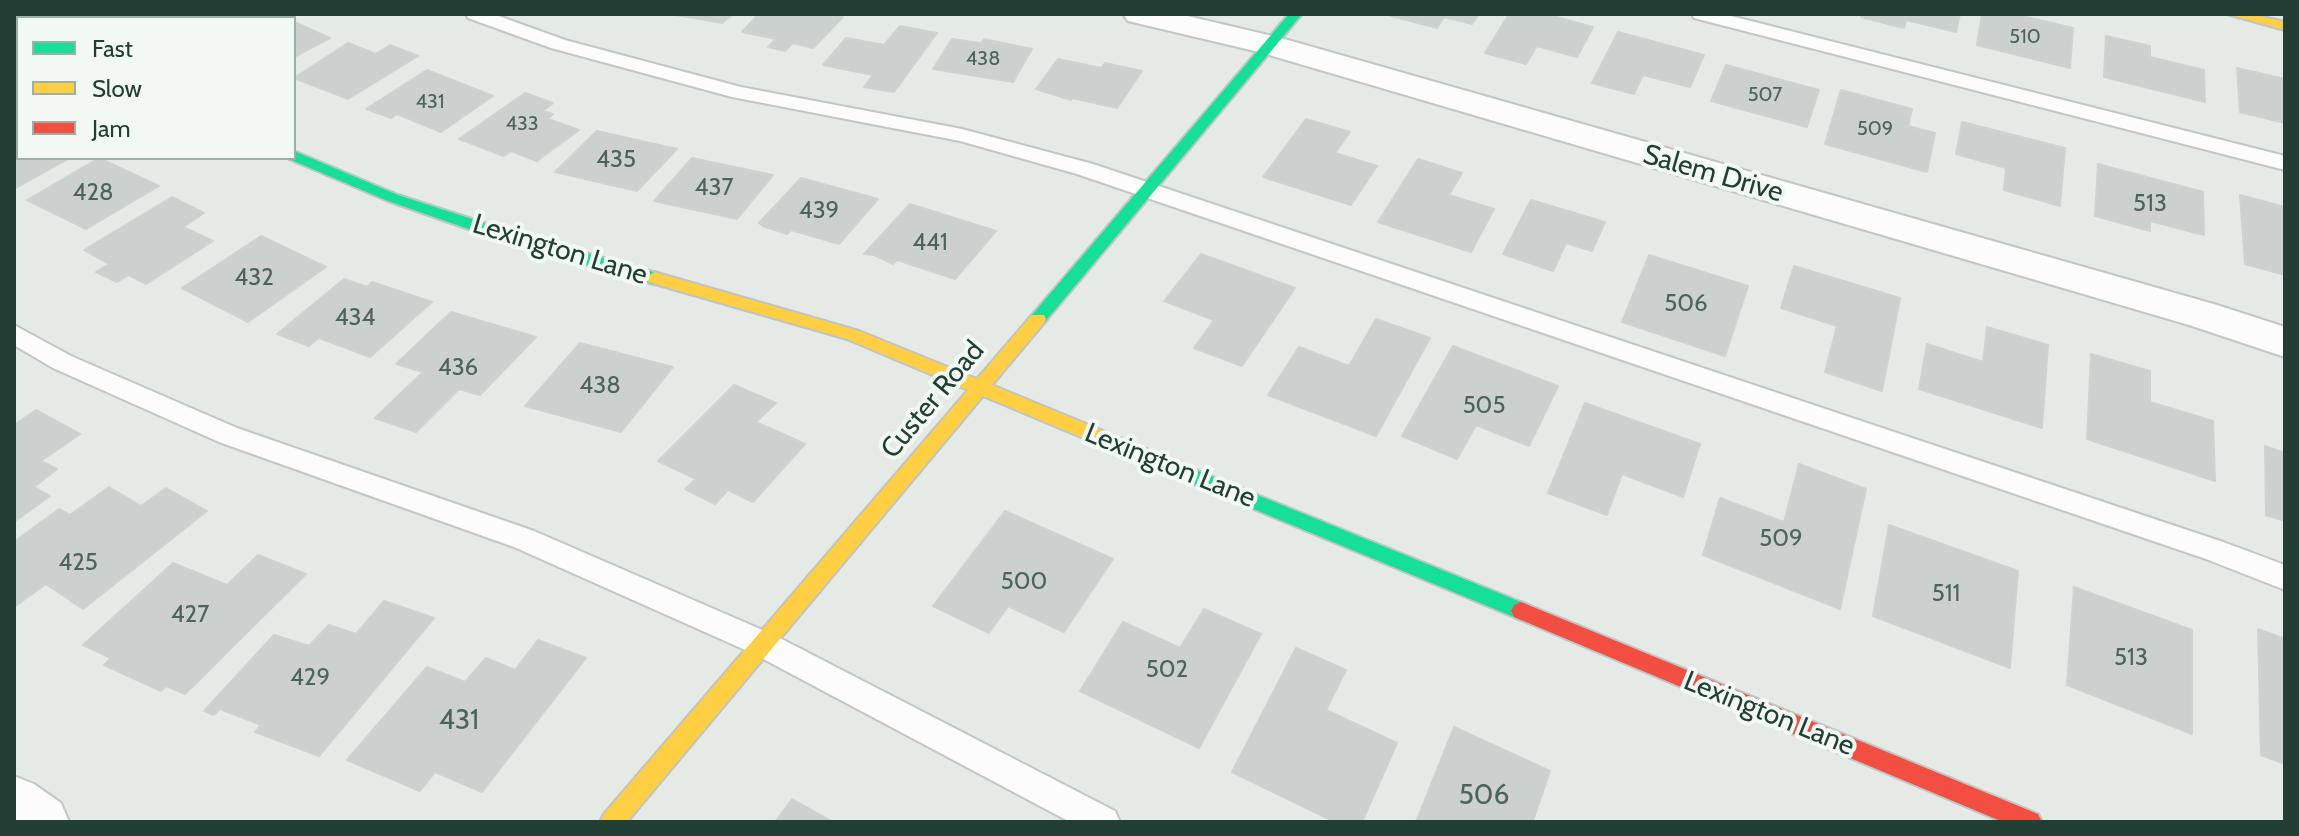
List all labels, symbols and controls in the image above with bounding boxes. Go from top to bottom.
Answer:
legend [16,16,296,160]
house number: 510 [2009,25,2041,49]
text: Fast [92,34,133,63]
house number: 438 [966,47,1000,71]
text: Slow [92,74,142,103]
house number: 507 [1748,83,1782,107]
house number: 431 [416,90,444,114]
house number: 433 [505,112,539,136]
text: Jam [92,114,130,143]
house number: 509 [1857,117,1893,141]
street label: Salem Drive [1639,138,1787,210]
house number: 435 [596,146,636,174]
house number: 437 [695,174,733,202]
house number: 428 [73,179,113,207]
house number: 513 [2133,190,2167,218]
house number: 439 [799,197,839,225]
street label: Lexington Lane [469,207,651,293]
house number: 441 [912,229,948,257]
house number: 432 [234,264,274,292]
house number: 506 [1664,290,1708,318]
house number: 434 [335,304,375,332]
street label: Custer Road [874,335,992,465]
house number: 436 [438,354,478,382]
house number: 438 [579,372,621,400]
house number: 505 [1463,392,1505,420]
street label: Lexington Lane [1080,417,1260,515]
house number: 509 [1759,525,1803,553]
house number: 425 [58,549,98,577]
house number: 500 [1001,568,1047,596]
house number: 511 [1932,580,1960,608]
house number: 427 [171,601,209,629]
house number: 513 [2114,644,2148,672]
house number: 502 [1146,656,1188,684]
house number: 429 [290,664,330,692]
street label: Lexington Lane [1679,665,1859,763]
house number: 431 [439,704,479,738]
house number: 506 [1459,779,1509,813]

